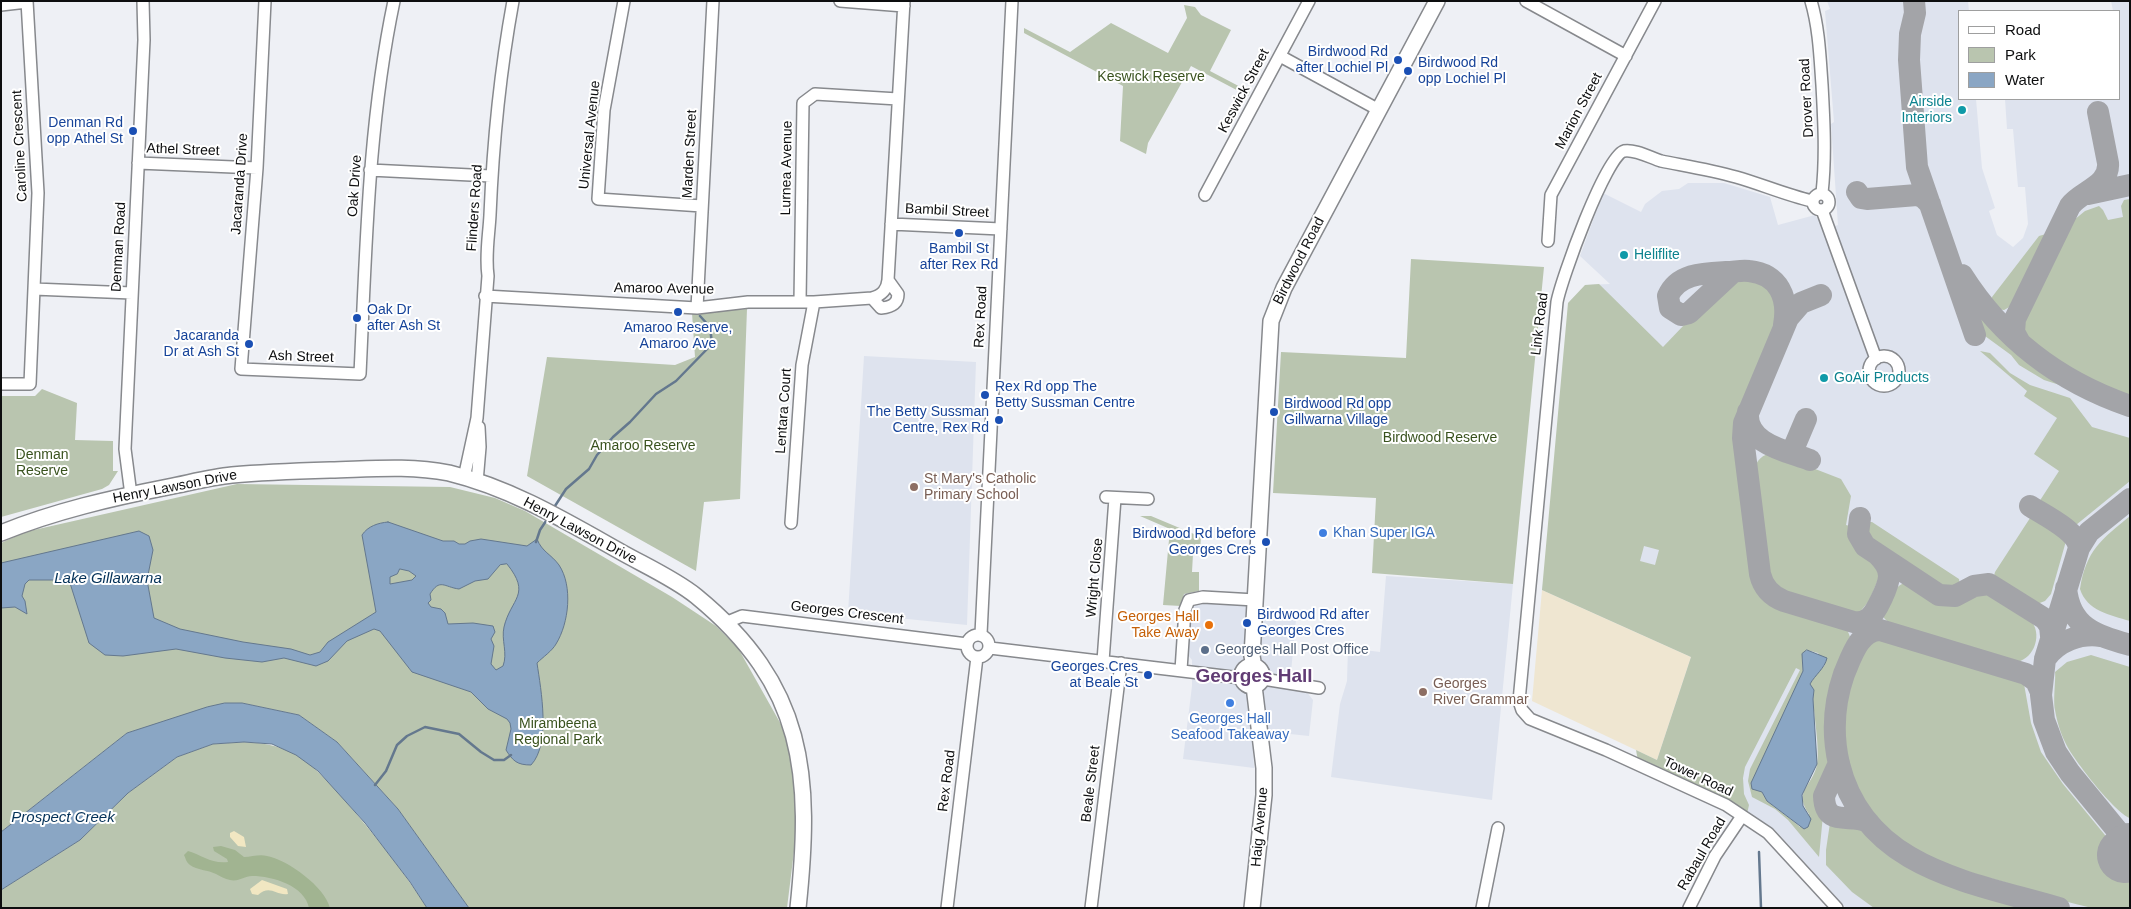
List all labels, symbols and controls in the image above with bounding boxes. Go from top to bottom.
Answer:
legend [1958,10,2121,100]
text: Road [2005,21,2041,38]
place label: Birdwood Rd after Lochiel Pl [1295,44,1388,76]
street label: Keswick Street [1215,46,1273,136]
text: Park [2005,46,2036,63]
marker: Birdwood Rd after Lochiel Pl [1392,54,1404,66]
place label: Birdwood Rd opp Lochiel Pl [1418,55,1506,88]
street label: Drover Road [1797,58,1817,138]
marker: Birdwood Rd opp Lochiel Pl [1402,65,1414,77]
park label: Keswick Reserve [1097,69,1205,85]
street label: Marion Street [1552,70,1606,152]
text: Water [2005,71,2044,88]
street label: Universal Avenue [576,80,604,190]
street label: Caroline Crescent [9,90,31,202]
place label: Airside Interiors [1901,94,1952,126]
marker: Airside Interiors [1956,104,1968,116]
street label: Marden Street [679,109,701,199]
place label: Denman Rd opp Athel St [47,115,123,148]
street label: Lurnea Avenue [778,121,796,215]
marker: Denman Rd opp Athel St [127,125,139,137]
street label: Jacaranda Drive [228,133,252,235]
street label: Athel Street [146,140,220,160]
street label: Oak Drive [344,154,366,218]
street label: Flinders Road [464,164,486,252]
street label: Bambil Street [905,200,989,222]
street label: Denman Road [108,201,130,293]
street label: Birdwood Road [1270,215,1328,307]
marker: Bambil St after Rex Rd [953,227,965,239]
place label: Bambil St after Rex Rd [920,241,998,274]
place label: Heliflite [1634,247,1680,263]
marker: Heliflite [1618,249,1630,261]
street label: Amaroo Avenue [614,280,714,298]
street label: Rex Road [971,285,991,349]
street label: Link Road [1528,292,1552,356]
place label: Oak Dr after Ash St [367,302,440,334]
marker: Amaroo Reserve, Amaroo Ave [672,306,684,318]
marker: Oak Dr after Ash St [351,312,363,324]
place label: Amaroo Reserve, Amaroo Ave [624,320,732,352]
place label: Jacaranda Dr at Ash St [164,328,239,361]
marker: Jacaranda Dr at Ash St [243,338,255,350]
street label: Ash Street [268,347,334,367]
street label: Lentara Court [773,368,795,454]
place label: GoAir Products [1834,370,1929,386]
marker: GoAir Products [1818,372,1830,384]
place label: Rex Rd opp The Betty Sussman Centre [995,379,1135,412]
marker: Rex Rd opp The Betty Sussman Centre [979,389,991,401]
place label: Birdwood Rd opp Gillwarna Village [1284,396,1391,428]
place label: The Betty Sussman Centre, Rex Rd [867,404,989,437]
marker: Birdwood Rd opp Gillwarna Village [1268,406,1280,418]
marker: The Betty Sussman Centre, Rex Rd [993,414,1005,426]
park label: Birdwood Reserve [1383,430,1497,446]
park label: Amaroo Reserve [590,438,696,454]
park label: Denman Reserve [16,447,68,480]
street label: Henry Lawson Drive [112,467,238,507]
place label: St Mary's Catholic Primary School [924,471,1036,504]
marker: St Mary's Catholic Primary School [908,481,920,493]
street label: Henry Lawson Drive [520,494,640,568]
place label: Khan Super IGA [1333,525,1435,541]
place label: Birdwood Rd before Georges Cres [1132,526,1256,558]
marker: Khan Super IGA [1317,527,1329,539]
marker: Birdwood Rd before Georges Cres [1260,536,1272,548]
street label: Wright Close [1083,537,1107,619]
water label: Lake Gillawarna [54,570,162,588]
street label: Georges Crescent [790,598,904,628]
place label: Birdwood Rd after Georges Cres [1257,607,1369,640]
place label: Georges Hall Take Away [1117,609,1199,642]
marker: Birdwood Rd after Georges Cres [1241,617,1253,629]
marker: Georges Hall Take Away [1203,619,1215,631]
place label: Georges Hall Post Office [1215,642,1369,658]
marker: Georges Hall Post Office [1199,644,1211,656]
place label: Georges Cres at Beale St [1051,659,1138,692]
district label: Georges Hall [1195,666,1313,688]
marker: Georges Cres at Beale St [1142,669,1154,681]
place label: Georges River Grammar [1433,676,1529,709]
marker: Georges River Grammar [1417,686,1429,698]
marker: Georges Hall Seafood Takeaway [1224,697,1236,709]
place label: Georges Hall Seafood Takeaway [1171,711,1289,744]
park label: Mirambeena Regional Park [514,716,602,749]
street label: Beale Street [1078,745,1104,823]
street label: Rex Road [935,749,959,813]
street label: Tower Road [1661,754,1735,800]
street label: Haig Avenue [1248,786,1272,868]
water label: Prospect Creek [11,809,115,827]
street label: Rabaul Road [1674,814,1730,894]

